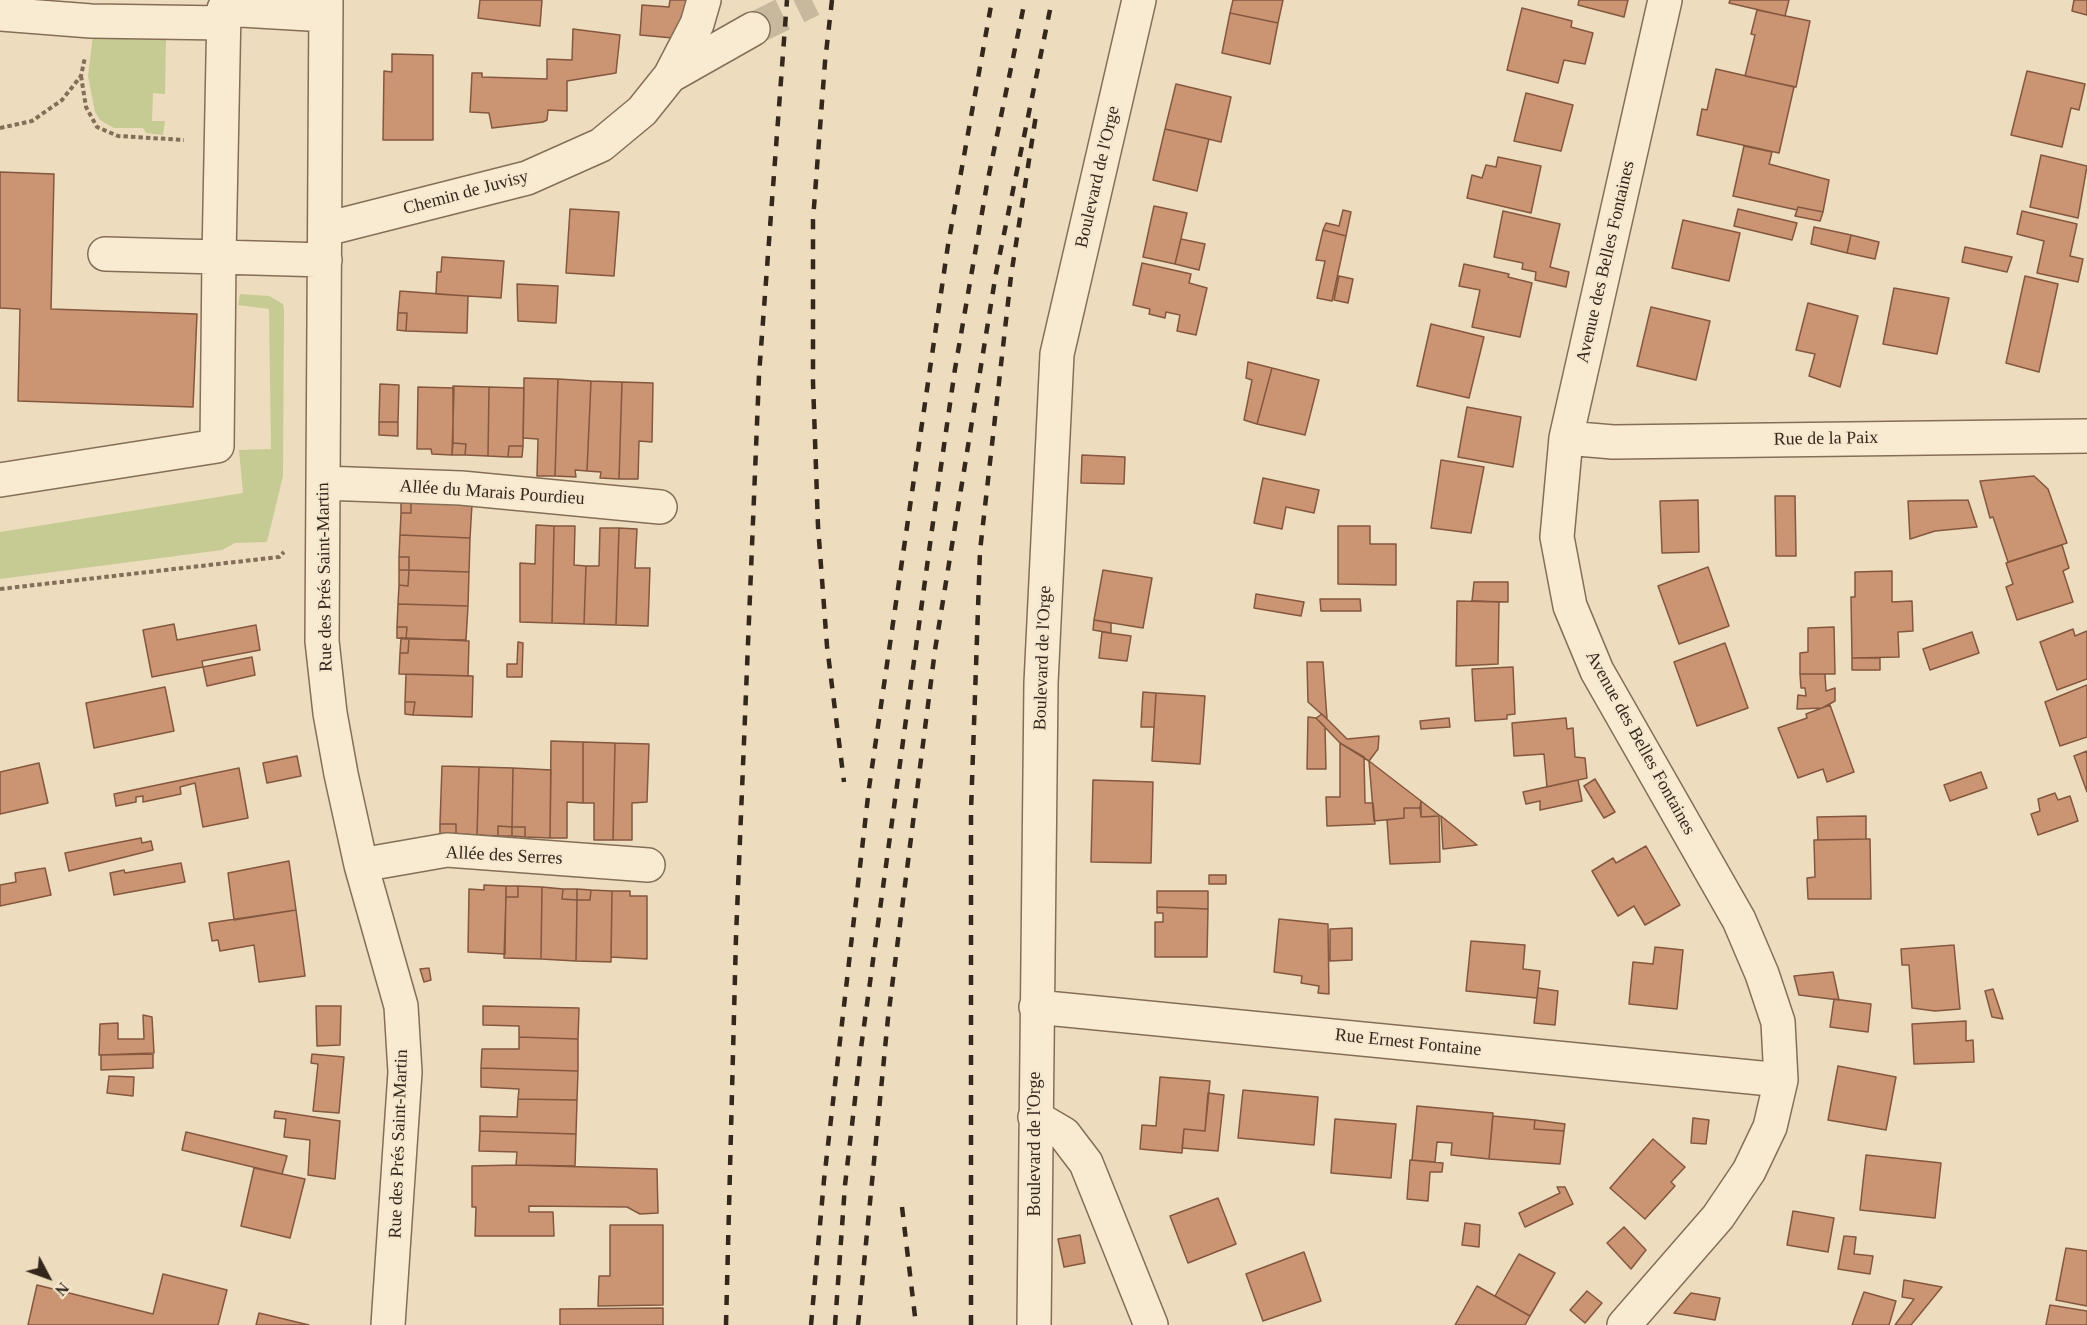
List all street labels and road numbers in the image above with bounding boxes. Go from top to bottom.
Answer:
street label: Boulevard de l'Orge [1071,104,1125,250]
street label: Avenue des Belles Fontaines [1572,159,1640,365]
street label: Chemin de Juvisy [401,166,531,220]
street label: Rue de la Paix [1774,427,1878,451]
street label: Allée du Marais Pourdieu [399,476,585,510]
street label: Rue des Prés Saint-Martin [313,482,337,672]
street label: Boulevard de l'Orge [1030,585,1056,731]
street label: Avenue des Belles Fontaines [1580,647,1700,839]
street label: Allée des Serres [445,842,563,870]
street label: Rue Ernest Fontaine [1334,1025,1482,1061]
street label: Rue des Prés Saint-Martin [385,1049,413,1239]
street label: Boulevard de l'Orge [1024,1072,1046,1216]

